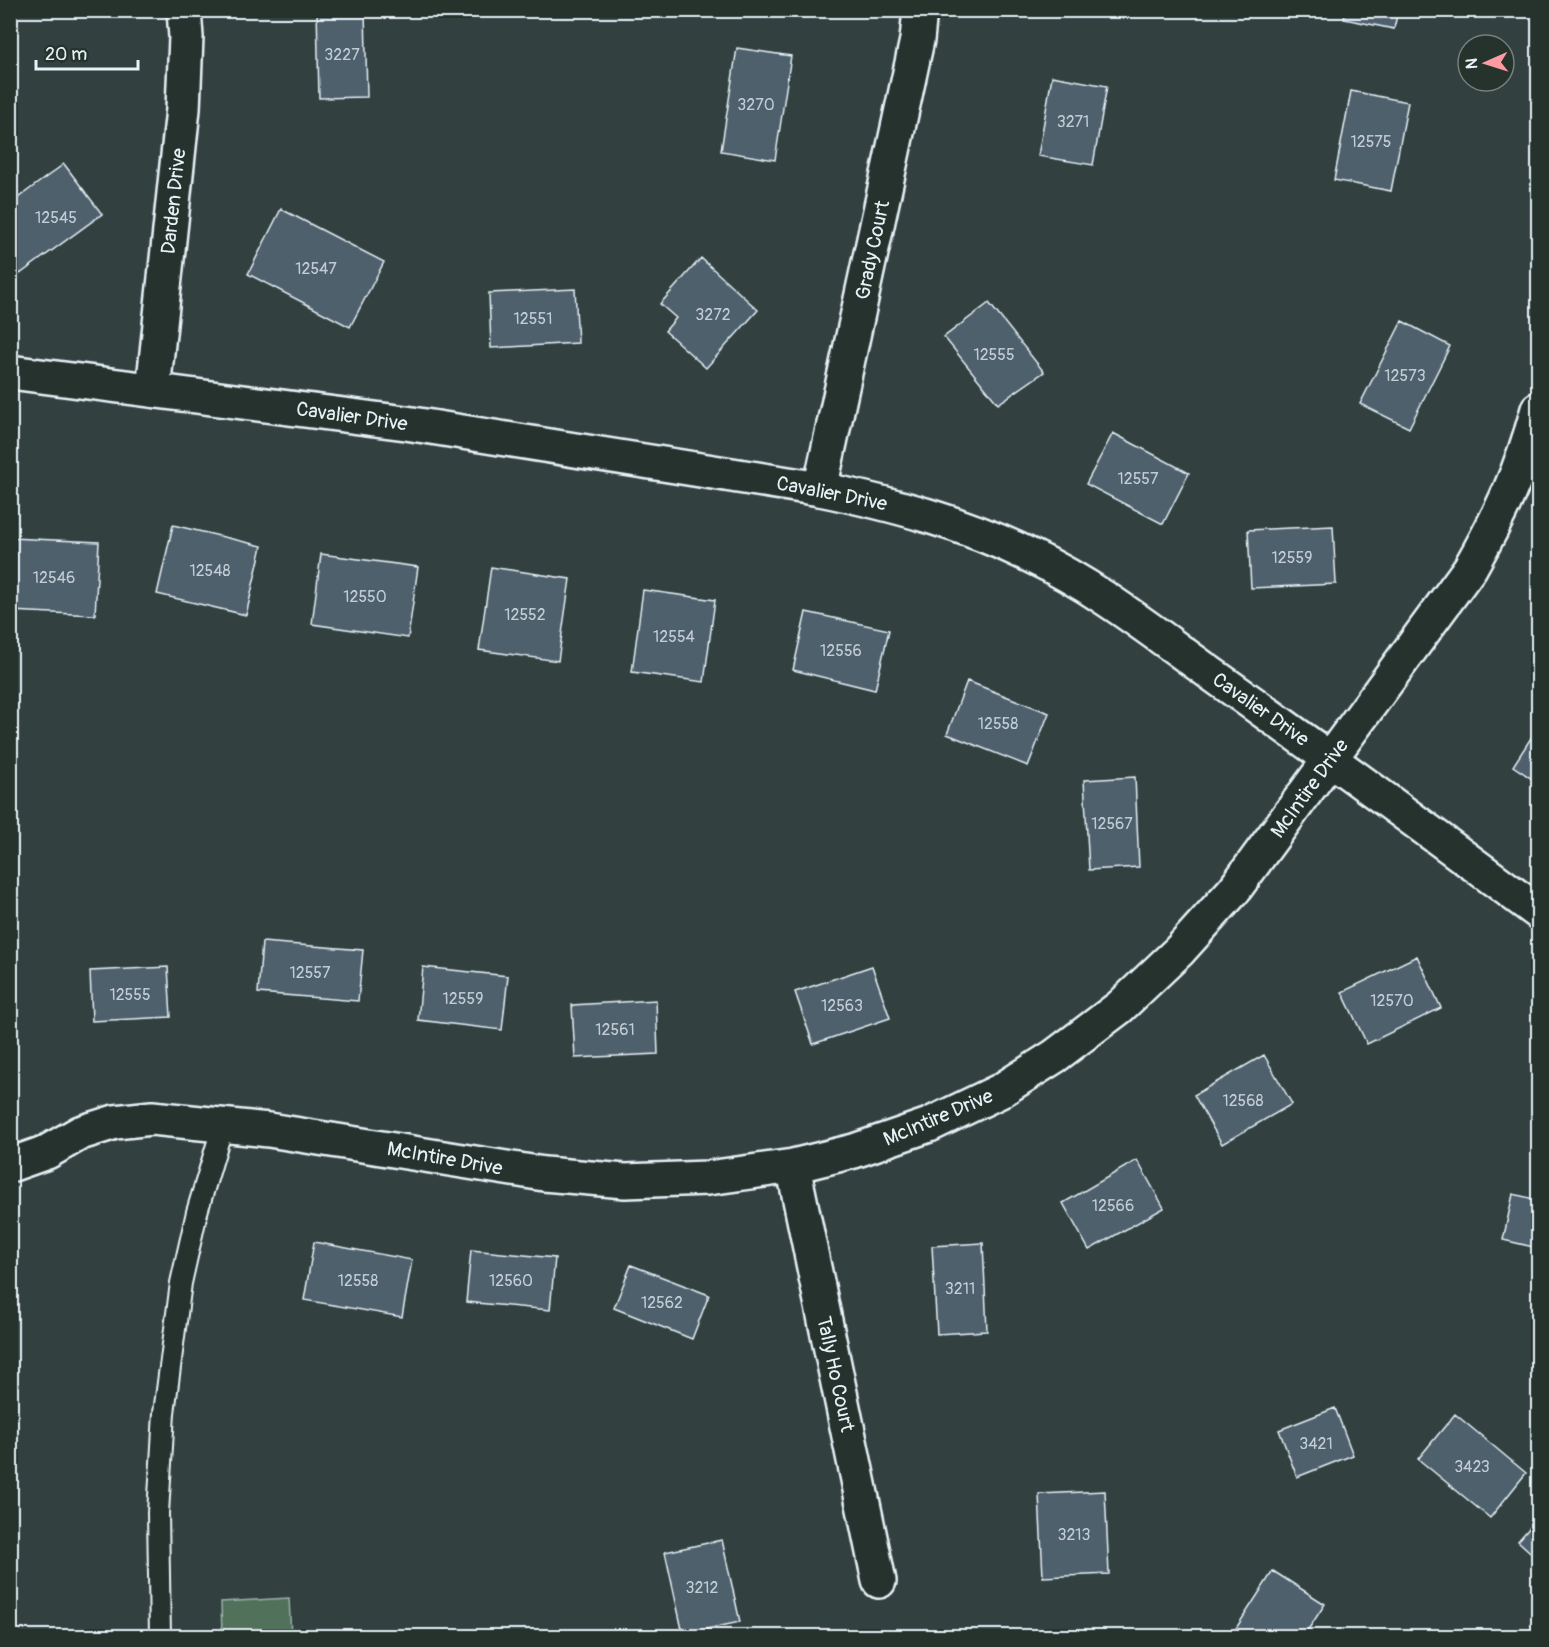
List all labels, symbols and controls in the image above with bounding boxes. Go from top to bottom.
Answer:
scale bar [36,33,138,71]
north arrow [1456,33,1516,93]
text: 20 m [45,43,87,66]
house number: 3227 [324,45,360,65]
text: N [1462,58,1482,70]
house number: 3270 [737,95,775,115]
house number: 3271 [1057,112,1089,132]
house number: 12575 [1350,132,1392,152]
street label: Darden Drive [156,147,192,255]
street label: Grady Court [850,197,895,302]
house number: 12545 [35,208,77,228]
house number: 12547 [295,259,337,279]
house number: 3272 [695,305,731,325]
house number: 12551 [514,309,552,329]
house number: 12555 [973,345,1015,365]
house number: 12573 [1384,366,1426,386]
street label: Cavalier Drive [295,396,409,437]
house number: 12557 [1117,469,1159,489]
street label: Cavalier Drive [774,471,890,517]
house number: 12559 [1272,548,1312,568]
house number: 12548 [189,561,231,581]
house number: 12546 [33,568,75,588]
house number: 12550 [343,587,387,607]
house number: 12552 [504,605,546,625]
house number: 12554 [653,627,695,647]
house number: 12556 [820,641,862,661]
street label: Cavalier Drive [1208,667,1314,752]
house number: 12558 [978,714,1018,734]
street label: McIntire Drive [1265,734,1354,843]
house number: 12567 [1091,814,1133,834]
house number: 12557 [289,963,331,983]
house number: 12555 [109,985,151,1005]
house number: 12559 [443,989,483,1009]
house number: 12570 [1370,991,1414,1011]
house number: 12563 [821,996,863,1016]
house number: 12561 [595,1020,635,1040]
street label: McIntire Drive [880,1083,997,1152]
house number: 12568 [1222,1091,1264,1111]
street label: McIntire Drive [385,1136,505,1181]
house number: 12566 [1092,1196,1134,1216]
house number: 12558 [338,1271,378,1291]
house number: 12560 [489,1271,533,1291]
house number: 3211 [945,1279,975,1299]
house number: 12562 [641,1293,683,1313]
street label: Tally Ho Court [811,1314,860,1435]
house number: 3421 [1299,1434,1333,1454]
house number: 3423 [1454,1457,1490,1477]
house number: 3213 [1057,1525,1091,1545]
house number: 3212 [685,1578,719,1598]

